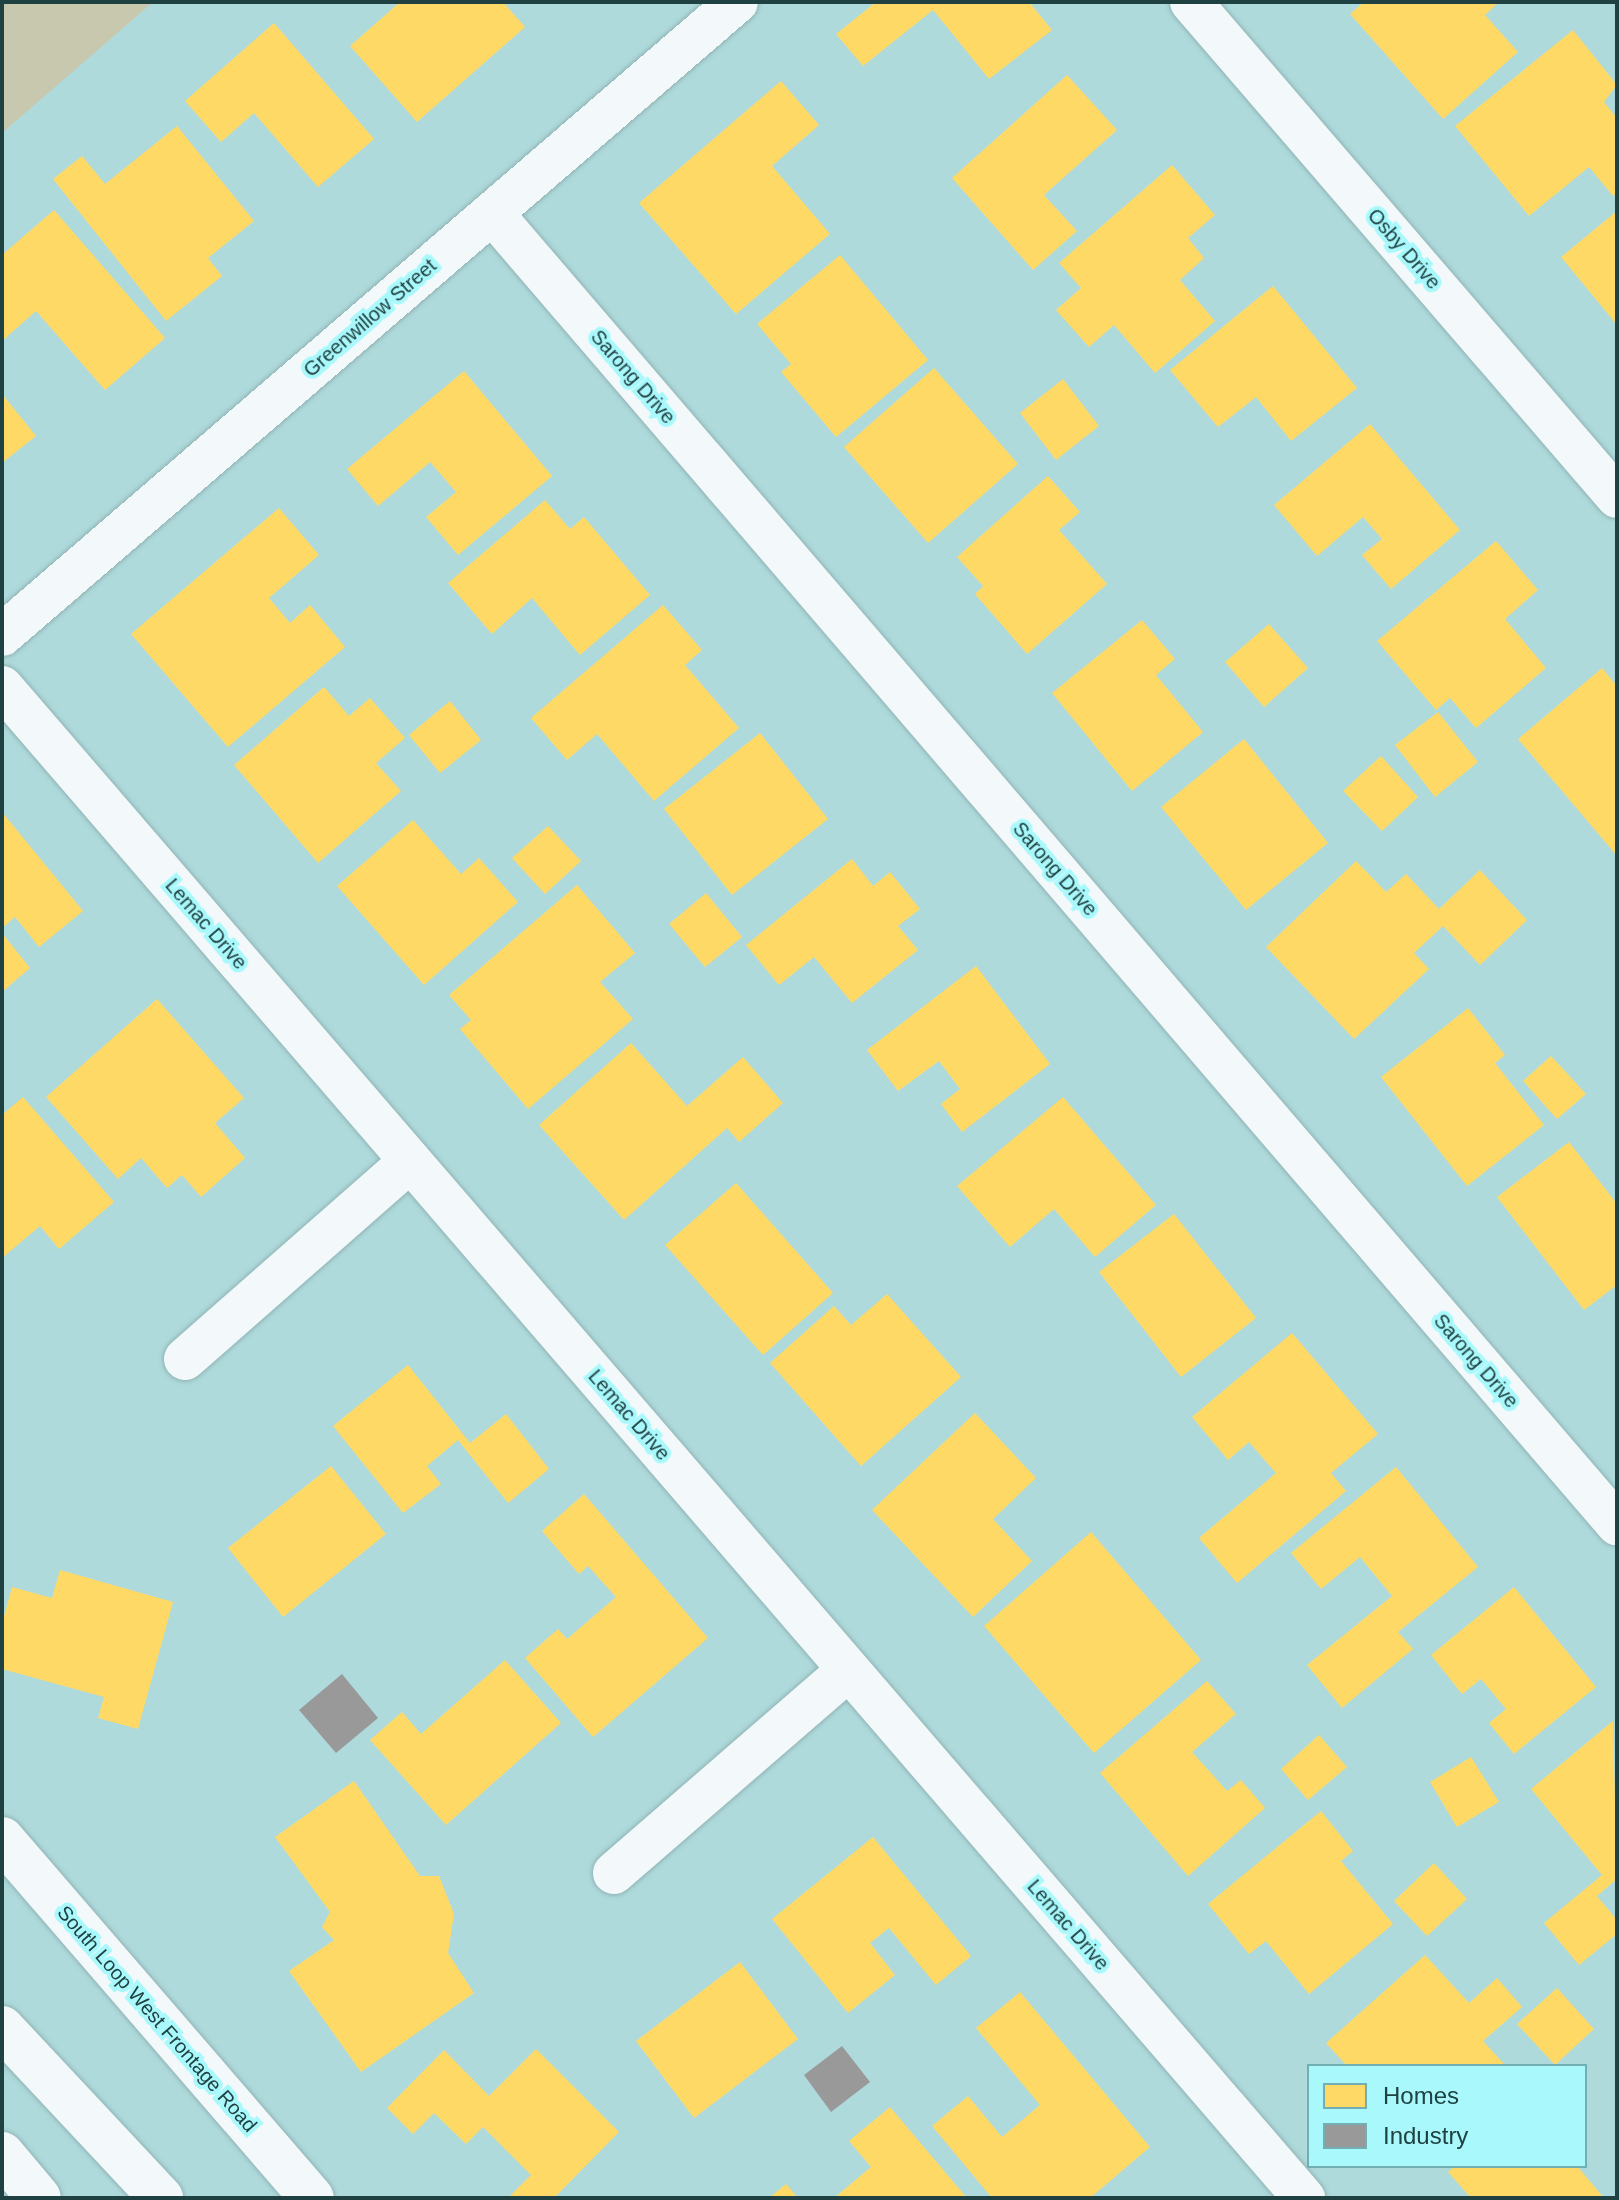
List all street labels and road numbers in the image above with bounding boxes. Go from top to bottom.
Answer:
street label: Osby Drive [1362,204,1446,294]
street label: Greenwillow Street [299,254,441,382]
street label: Sarong Drive [586,325,680,429]
street label: Sarong Drive [1008,817,1102,921]
street label: Lemac Drive [160,874,252,974]
street label: Sarong Drive [1429,1309,1523,1413]
street label: Lemac Drive [583,1365,675,1465]
street label: Lemac Drive [1022,1875,1114,1975]
street label: South Loop West Frontage Road [52,1901,262,2137]

